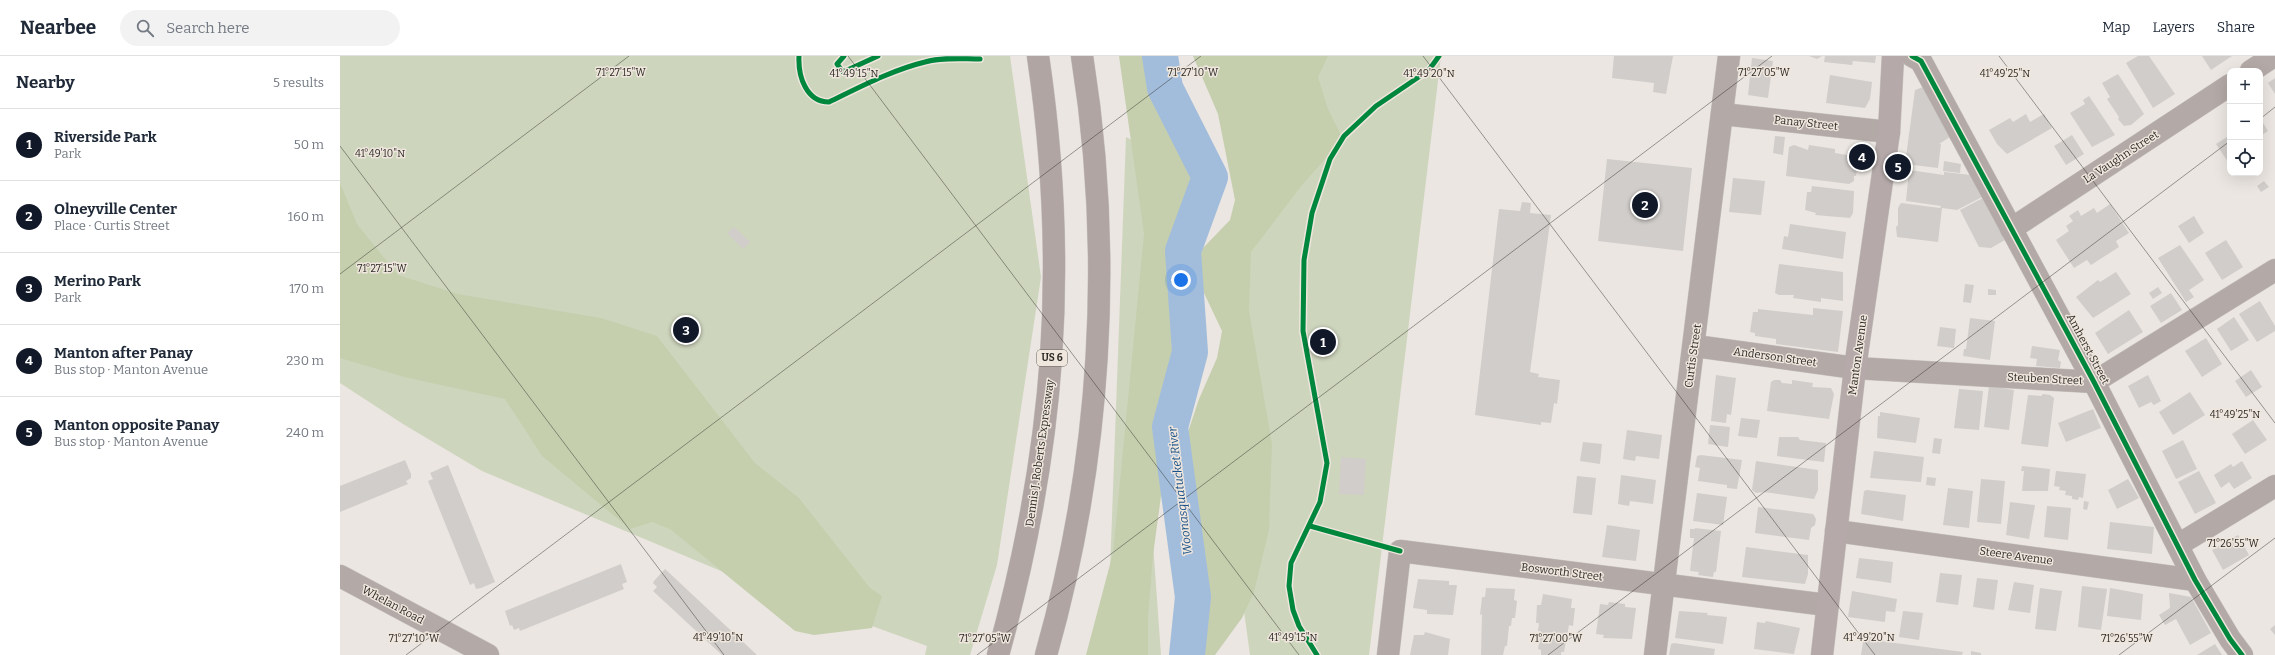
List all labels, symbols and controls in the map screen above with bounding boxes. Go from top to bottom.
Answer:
search box [120,10,400,46]
text: Nearbee [20,16,96,39]
icon: search [134,17,156,39]
text: Search here [166,19,250,37]
text: Map [2102,19,2130,36]
text: Layers [2152,19,2195,36]
text: Share [2217,19,2255,36]
text: 71°27'15"W [596,67,646,79]
text: 71°27'10"W [1168,67,1219,79]
text: 71°27'05"W [1738,67,1791,79]
text: 41°49'15"N [829,68,879,80]
text: 41°49'20"N [1403,68,1455,80]
text: 41°49'25"N [1980,68,2030,80]
map controls [2227,68,2263,176]
button: + [2227,68,2263,104]
text: Nearby [16,72,75,93]
text: 5 results [273,75,324,90]
button: − [2227,104,2263,140]
street label: Panay Street [1773,113,1839,133]
text: Riverside Park [54,128,157,146]
street label: La Vaughn Street [2081,128,2161,186]
text: 1 [26,137,32,152]
text: 50 m [294,137,324,152]
button: locate [2227,140,2263,176]
pin: 4 [1849,142,1875,172]
text: Park [54,146,81,161]
text: 41°49'10"N [355,148,405,160]
pin: 5 [1885,152,1911,182]
pin: 2 [1632,190,1658,220]
text: Olneyville Center [54,200,177,218]
text: 2 [25,209,33,224]
text: 160 m [288,209,324,224]
text: Place · Curtis Street [54,218,170,233]
text: 71°27'15"W [357,263,407,275]
your location [1171,270,1191,290]
text: Merino Park [54,272,141,290]
text: 3 [25,281,33,296]
text: 170 m [289,281,324,296]
text: Park [54,290,81,305]
street label: Amherst Street [2064,311,2112,387]
street label: Manton Avenue [1846,314,1870,396]
pin: 3 [673,315,699,345]
street label: Curtis Street [1682,323,1704,389]
pin: 1 [1310,327,1336,357]
text: Manton after Panay [54,344,193,362]
street label: Anderson Street [1733,345,1817,369]
road number: US 6 [1037,350,1067,366]
text: 4 [25,353,33,368]
text: 230 m [286,353,324,368]
text: Bus stop · Manton Avenue [54,362,208,377]
street label: Steuben Street [2007,371,2083,387]
street label: Dennis J. Roberts Expressway [1023,378,1057,527]
text: 41°49'25"N [2210,409,2260,421]
text: Manton opposite Panay [54,416,219,434]
text: 5 [25,425,33,440]
text: 240 m [286,425,324,440]
water label: Woonasquatucket River [1165,425,1195,556]
text: Bus stop · Manton Avenue [54,434,208,449]
text: 71°26'55"W [2207,538,2260,550]
street label: Steere Avenue [1979,544,2053,568]
street label: Bosworth Street [1520,561,1604,583]
street label: Whelan Road [360,583,427,627]
text: 41°49'10"N [693,632,743,644]
text: 41°49'15"N [1268,632,1318,644]
text: 41°49'20"N [1843,632,1895,644]
text: 71°27'10"W [389,633,440,645]
text: 71°27'05"W [959,633,1012,645]
text: 71°27'00"W [1530,633,1583,645]
text: 71°26'55"W [2101,633,2154,645]

